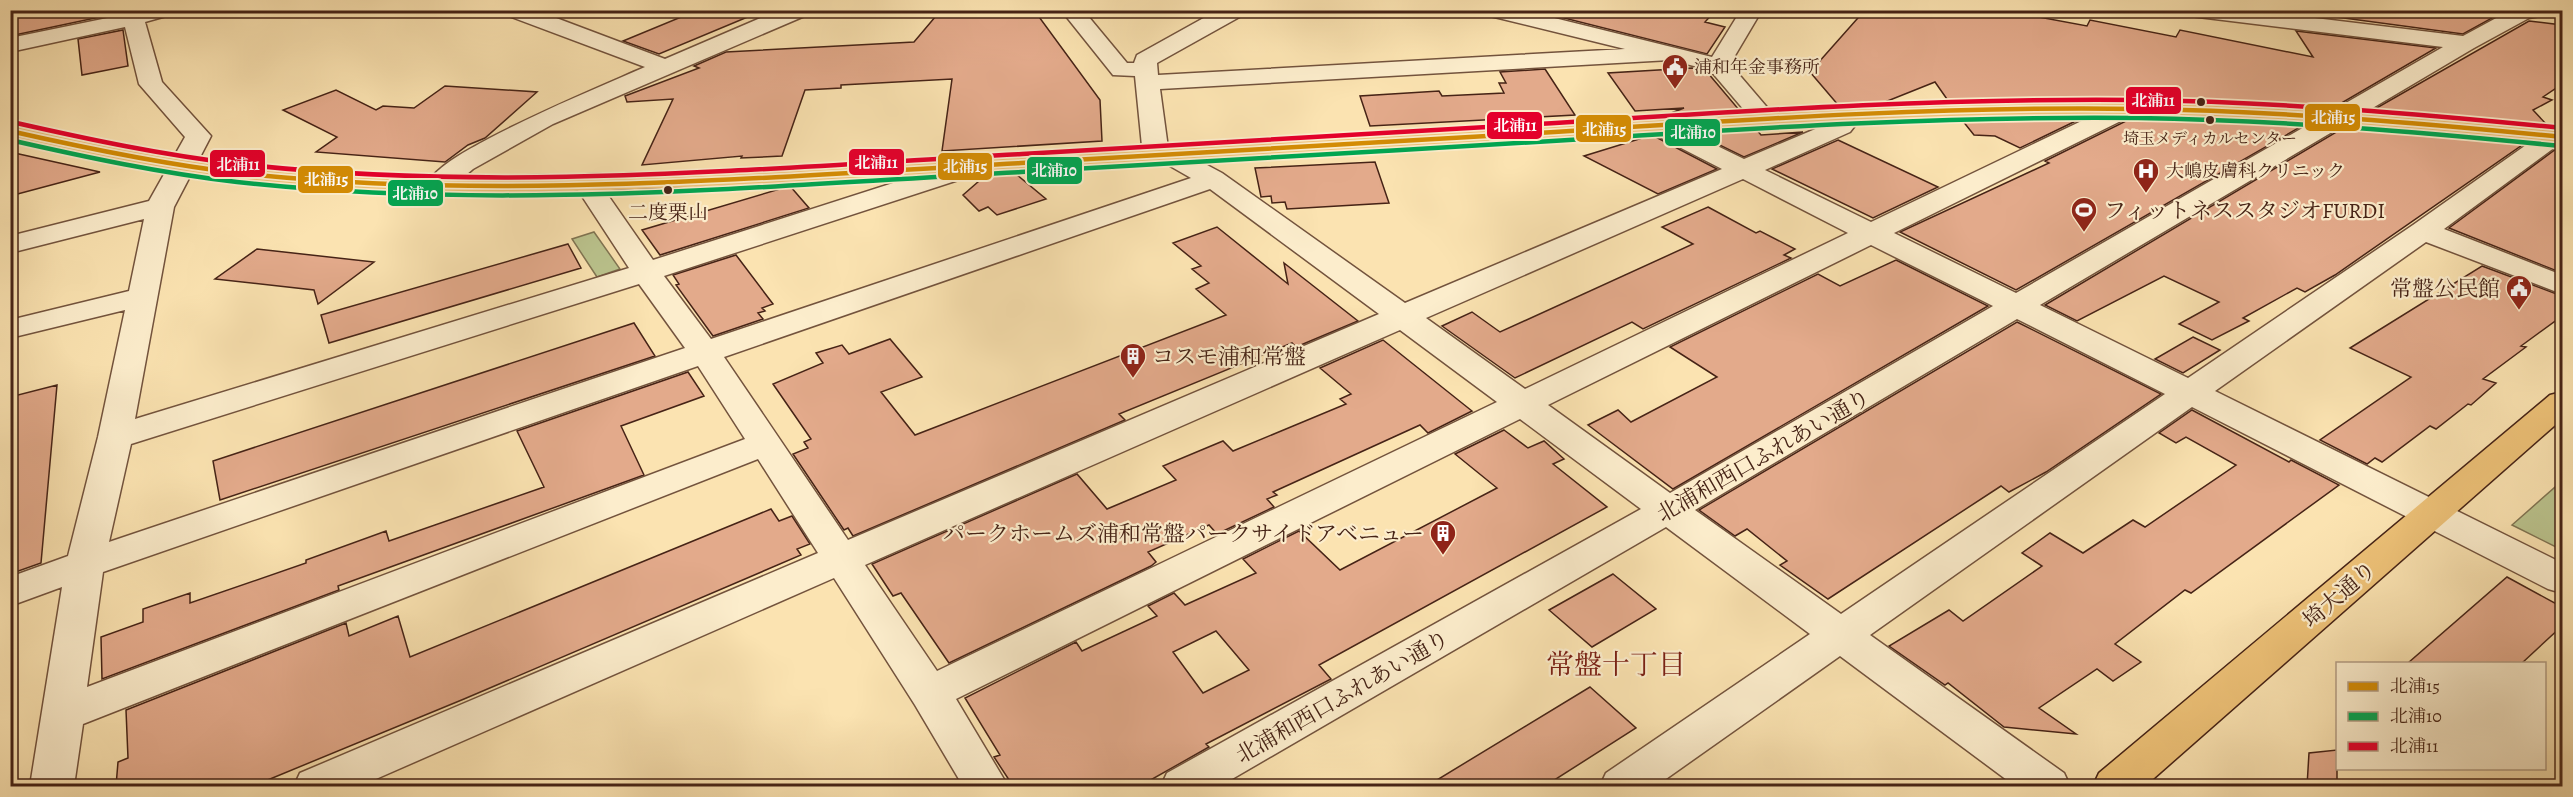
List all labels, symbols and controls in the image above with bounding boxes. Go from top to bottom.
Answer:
public building icon: 浦和年金事務所 [1660,52,1690,90]
place label: 浦和年金事務所 [1694,55,1820,79]
line badge: 北浦11 [2125,86,2182,115]
text: 北浦11 [2131,90,2175,112]
unlabelled marker [2195,96,2207,108]
line badge: 北浦15 [2304,103,2361,132]
text: 北浦15 [2311,107,2355,129]
line badge: 北浦11 [1486,111,1543,140]
line badge: 北浦15 [1575,114,1632,143]
marker: 埼玉メディカルセンター [2204,114,2216,126]
text: 北浦11 [1493,115,1537,137]
line badge: 北浦10 [1664,118,1721,147]
text: 北浦15 [1582,119,1626,141]
text: 北浦10 [1670,122,1716,144]
place label: 埼玉メディカルセンター [2123,128,2297,150]
line badge: 北浦11 [848,148,905,176]
line badge: 北浦11 [209,149,266,178]
text: 北浦11 [854,152,898,174]
line badge: 北浦15 [937,152,993,181]
text: 北浦11 [216,154,260,176]
text: 北浦15 [943,156,987,178]
line badge: 北浦10 [1026,156,1083,185]
hospital icon: 大嶋皮膚科クリニック [2131,156,2161,194]
place label: 大嶋皮膚科クリニック [2166,159,2345,183]
text: 北浦10 [1031,160,1077,182]
line badge: 北浦15 [297,165,354,194]
text: 北浦15 [304,169,348,191]
line badge: 北浦10 [387,179,444,207]
text: 北浦10 [392,183,438,205]
marker: 二度栗山 [662,184,674,196]
sports icon: フィットネススタジオFURDI [2069,195,2099,233]
place label: フィットネススタジオFURDI [2104,196,2385,226]
place label: 二度栗山 [628,199,708,226]
public building icon: 常盤公民館 [2504,273,2534,311]
place label: 常盤公民館 [2390,274,2500,304]
building icon: コスモ浦和常盤 [1118,341,1148,379]
place label: コスモ浦和常盤 [1152,342,1306,372]
street label: 北浦和西口ふれあい通り [1651,382,1876,529]
building icon: パークホームズ浦和常盤パークサイドアベニュー [1428,518,1458,556]
place label: パークホームズ浦和常盤パークサイドアベニュー [943,519,1424,549]
street label: 埼大通り [2297,555,2383,635]
street label: 北浦和西口ふれあい通り [1230,623,1455,770]
district label: 常盤十丁目 [1546,646,1686,684]
legend [2336,662,2546,770]
text: 北浦15 [2390,674,2440,698]
text: 北浦10 [2390,704,2442,728]
text: 北浦11 [2390,734,2438,758]

